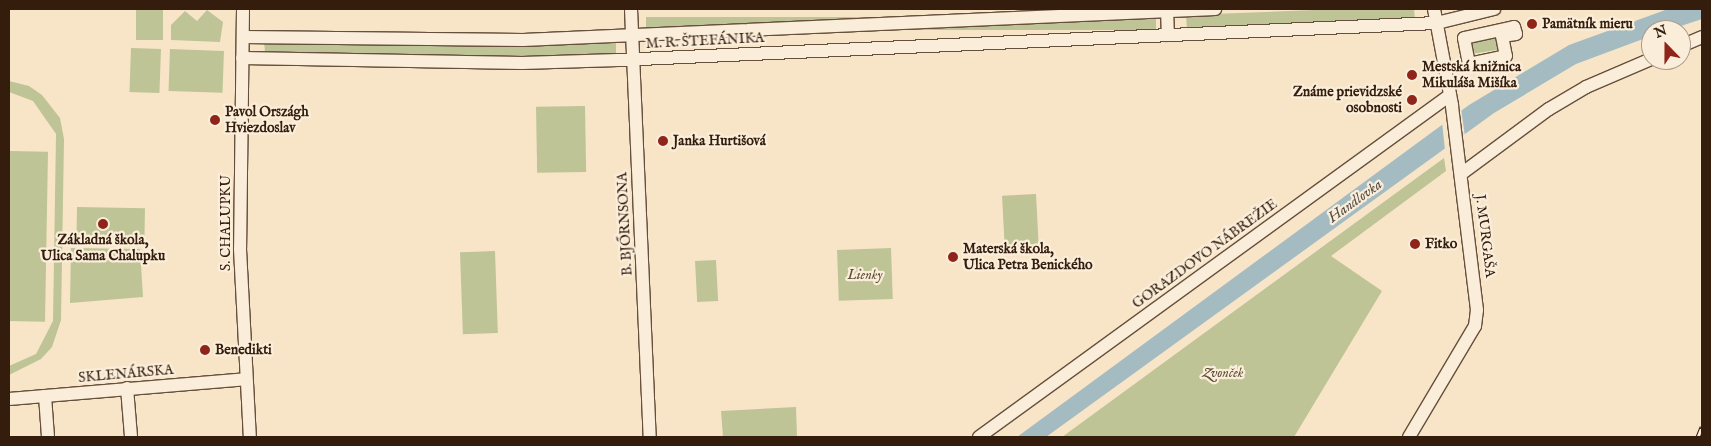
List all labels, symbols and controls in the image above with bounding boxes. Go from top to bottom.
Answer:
place label: Pamätník mieru [1542,16,1633,32]
marker: Pamätník mieru [1526,18,1538,30]
north arrow [1641,20,1691,70]
text: N [1652,21,1670,43]
street label: M. R. ŠTEFÁNIKA [645,30,765,52]
place label: Mestská knižnica Mikuláša Mišíka [1422,59,1521,92]
marker: Mestská knižnica Mikuláša Mišíka [1406,69,1418,81]
place label: Známe prievidzské osobnosti [1293,84,1402,116]
marker: Známe prievidzské osobnosti [1406,94,1418,106]
place label: Pavol Országh Hviezdoslav [225,104,309,136]
marker: Pavol Országh Hviezdoslav [209,114,221,126]
place label: Janka Hurtišová [673,133,766,149]
marker: Janka Hurtišová [657,135,669,147]
street label: B. BJŐRNSONA [614,172,636,276]
street label: S. CHALUPKU [218,175,234,271]
water label: Handlovka [1324,175,1386,227]
street label: J. MURGAŠA [1472,193,1498,279]
street label: GORAZDOVO NÁBREŽIE [1129,196,1281,312]
marker: Základná škola, Ulica Sama Chalupku [97,218,109,230]
place label: Základná škola, Ulica Sama Chalupku [41,232,165,264]
place label: Fitko [1425,236,1457,252]
marker: Fitko [1409,238,1421,250]
place label: Materská škola, Ulica Petra Benického [963,241,1093,274]
marker: Materská škola, Ulica Petra Benického [947,251,959,263]
park label: Lienky [847,267,883,283]
place label: Benedikti [215,342,272,358]
marker: Benedikti [199,344,211,356]
street label: SKLENÁRSKA [78,361,174,387]
park label: Zvonček [1203,365,1243,381]

